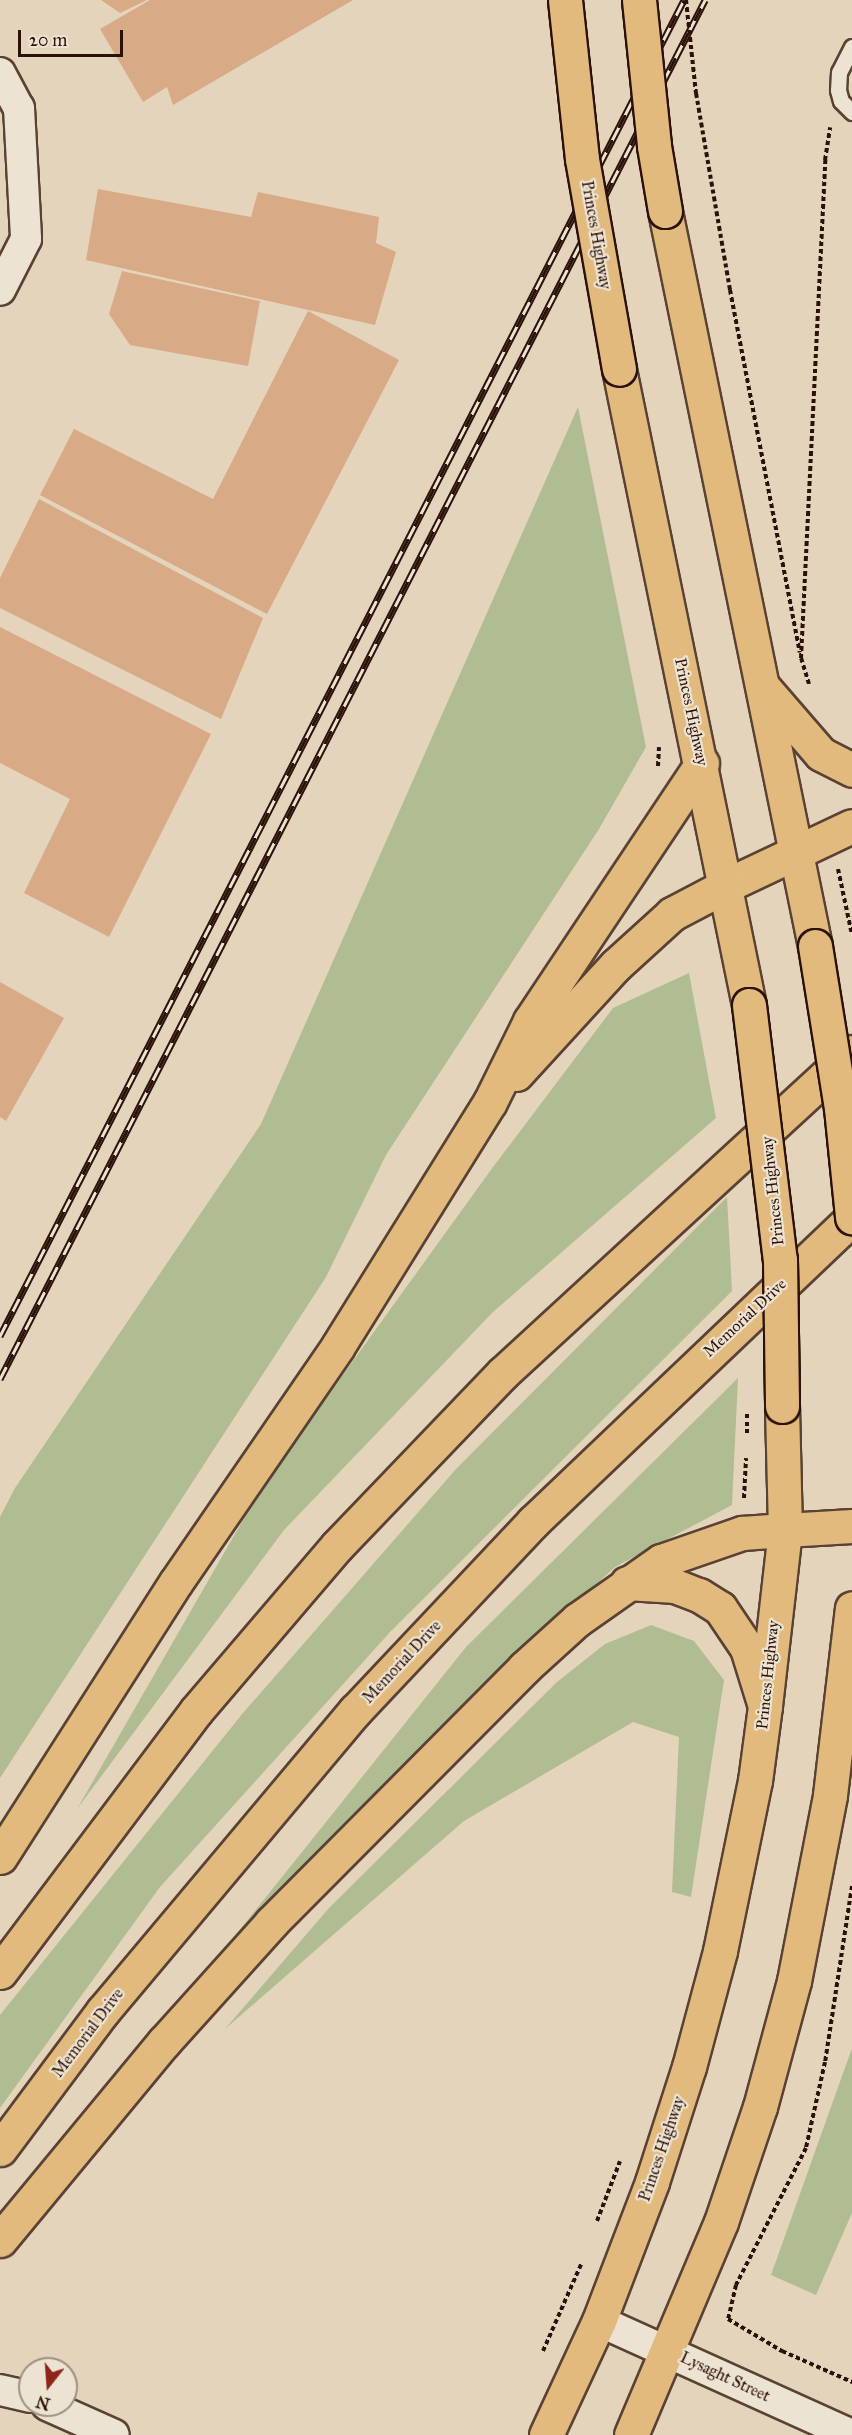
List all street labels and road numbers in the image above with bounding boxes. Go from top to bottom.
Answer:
street label: Princes Highway [577,179,615,291]
street label: Princes Highway [670,656,712,768]
street label: Princes Highway [758,1135,788,1247]
street label: Memorial Drive [700,1275,790,1361]
street label: Memorial Drive [359,1617,445,1707]
street label: Princes Highway [753,1619,783,1731]
street label: Memorial Drive [48,1985,128,2081]
street label: Princes Highway [635,2094,689,2204]
street label: Lysaght Street [677,2348,773,2406]

